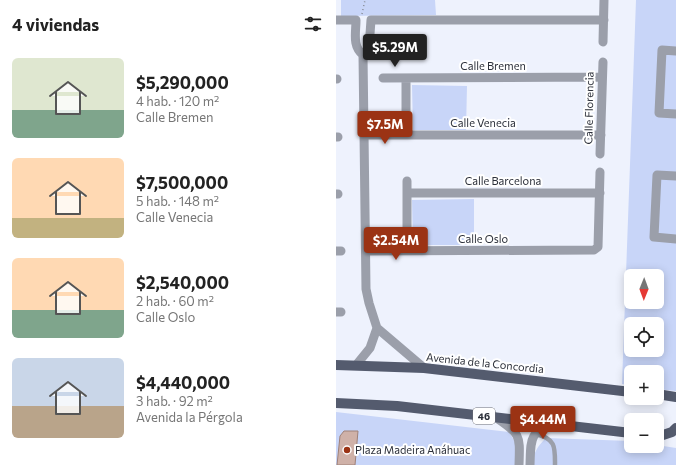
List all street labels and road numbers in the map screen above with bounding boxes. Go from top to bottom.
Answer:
street label: Calle Bremen [460,59,526,72]
street label: Calle Florencia [581,71,596,144]
street label: Calle Venecia [450,116,516,129]
street label: Calle Barcelona [465,174,541,187]
street label: Calle Oslo [458,232,508,245]
street label: Avenida de la Concordia [426,350,545,375]
road number: 46 [473,408,495,424]

